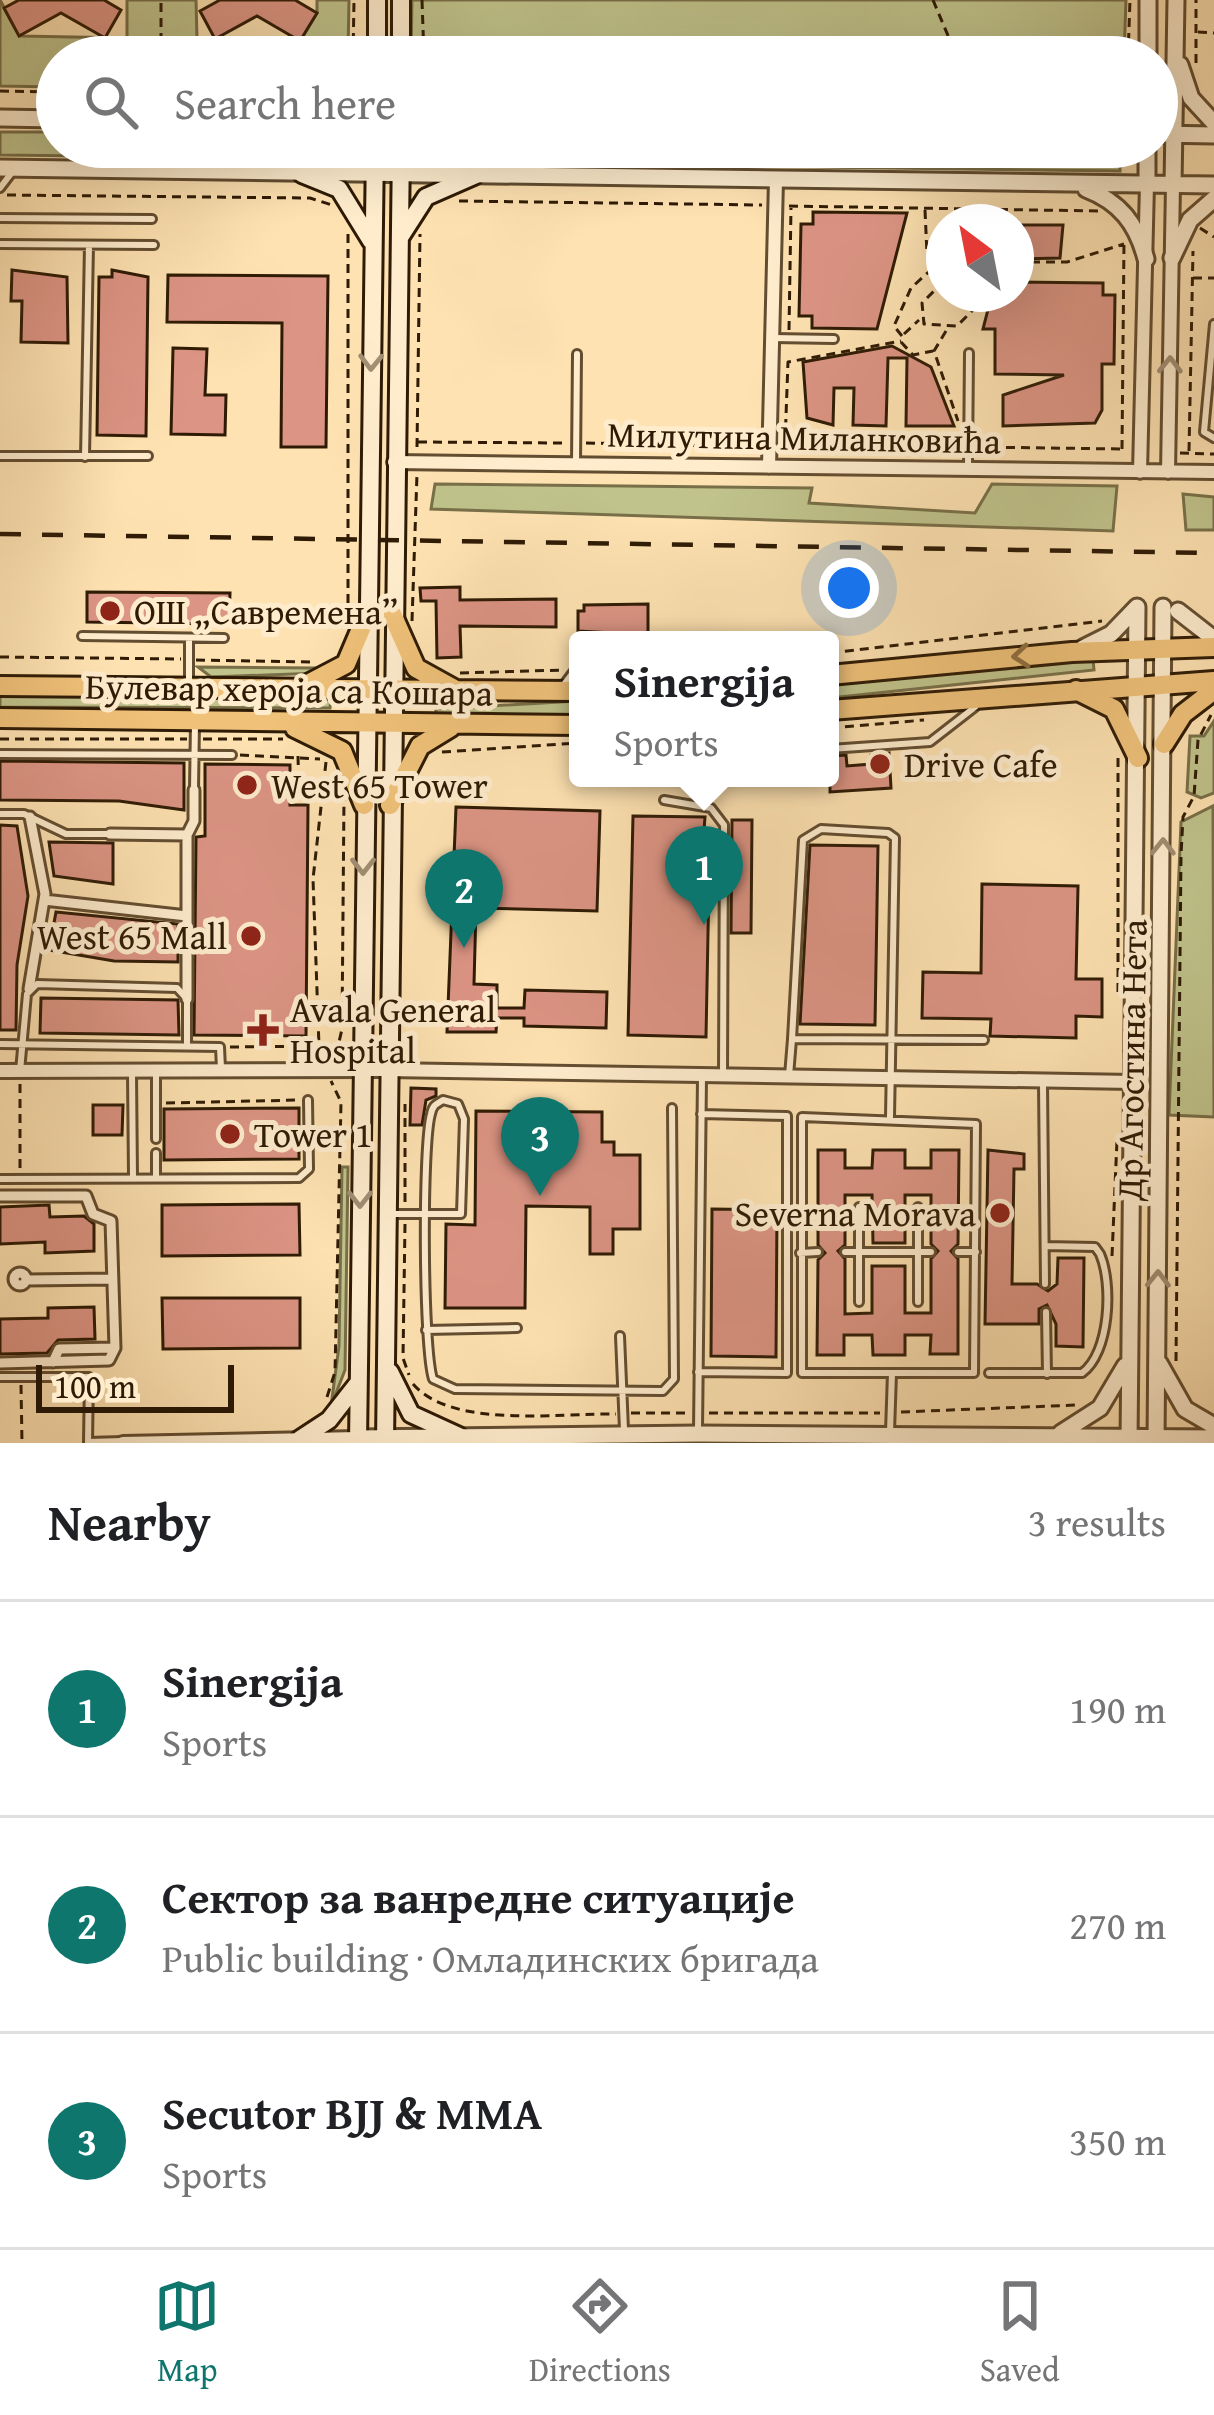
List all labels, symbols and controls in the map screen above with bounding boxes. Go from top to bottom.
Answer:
search box [36,36,1178,168]
icon: search [78,69,144,135]
text: Search here [174,70,396,135]
north arrow [926,204,1034,312]
one-way arrow [358,354,384,372]
one-way arrow [1157,355,1183,373]
street label: Милутина Миланковића [607,407,1001,466]
your location [819,558,879,618]
place label: ОШ „Савремена” [134,584,398,637]
marker: ОШ „Савремена” [97,598,123,624]
popup [569,631,839,787]
one-way arrow [1011,643,1030,668]
text: Sinergija [613,648,795,713]
street label: Булевар хероја са Кошара [85,658,493,719]
text: Sports [613,713,719,770]
place label: Drive Cafe [904,737,1058,790]
marker: Drive Cafe [867,751,893,777]
place label: West 65 Tower [271,758,488,811]
marker: West 65 Tower [234,772,260,798]
pin: 1 [665,826,743,925]
one-way arrow [1150,837,1176,856]
pin: 2 [425,849,503,948]
one-way arrow [350,858,376,876]
place label: West 65 Mall [37,909,227,962]
street label: Др Агостина Нета [1102,919,1159,1202]
marker: West 65 Mall [238,923,264,949]
place label: Avala General Hospital [290,982,496,1076]
marker: Avala General Hospital [247,1014,279,1046]
pin: 3 [501,1097,579,1196]
place label: Tower 1 [254,1107,372,1160]
marker: Tower 1 [217,1121,243,1147]
place label: Severna Morava [735,1186,976,1239]
one-way arrow [347,1191,373,1209]
marker: Severna Morava [987,1200,1013,1226]
one-way arrow [1144,1269,1170,1288]
scale bar [36,1359,234,1412]
text: 100 m [54,1362,136,1410]
text: Nearby [48,1484,211,1559]
text: 3 results [1028,1493,1166,1550]
text: Sinergija [162,1648,343,1713]
text: 1 [77,1680,97,1737]
text: 190 m [1069,1680,1166,1737]
text: Sports [162,1713,267,1770]
text: Сектор за ванредне ситуације [162,1864,795,1929]
text: 2 [77,1896,97,1953]
text: 270 m [1069,1896,1166,1953]
text: Public building · Омладинских бригада [162,1929,819,1986]
text: Secutor BJJ & MMA [162,2080,542,2145]
text: 3 [77,2112,97,2169]
text: 350 m [1069,2112,1166,2169]
text: Sports [162,2145,267,2202]
tab: Map [154,2273,220,2393]
tab: Directions [529,2273,671,2393]
tab: Saved [980,2273,1060,2393]

